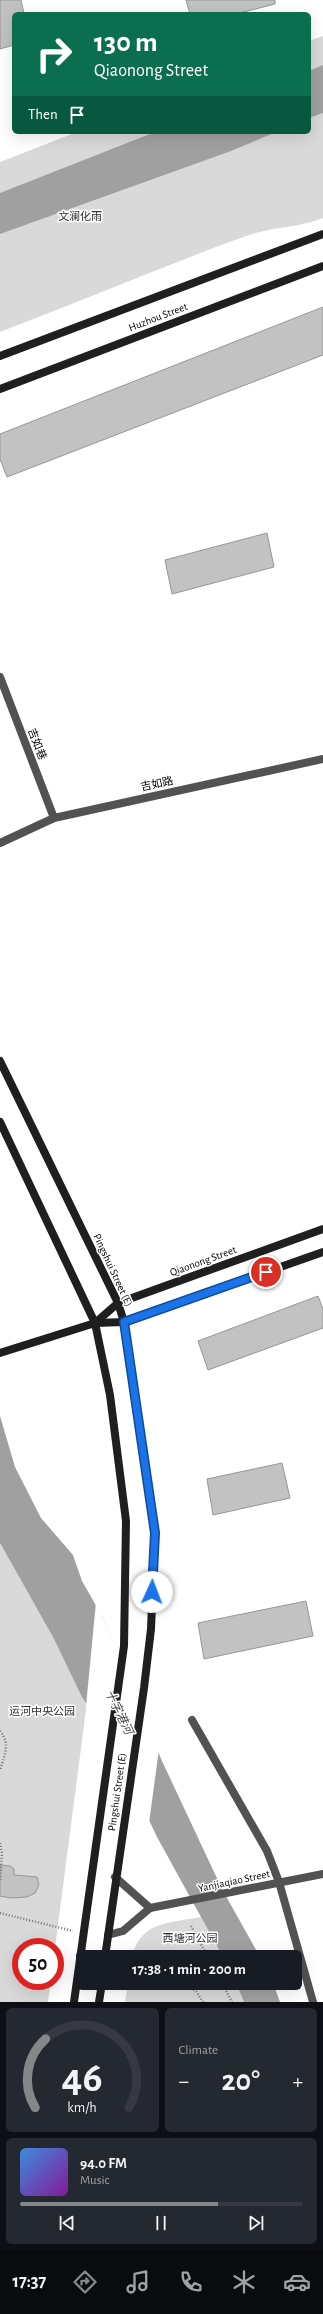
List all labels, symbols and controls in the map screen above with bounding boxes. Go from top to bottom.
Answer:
icon: right [28,28,80,80]
text: 130 m [94,29,158,57]
text: Qiaonong Street [94,62,208,80]
icon: arrive [66,104,88,126]
text: Then [28,107,58,122]
park label: 文澜化雨 [58,210,102,222]
street label: Huzhou Street [127,301,189,333]
street label: 吉如巷 [26,726,49,761]
street label: 吉如路 [140,774,174,793]
street label: Pingshui Street (E) [91,1232,135,1308]
street label: Qiaonong Street [168,1244,238,1278]
pin [249,1255,283,1289]
icon: arrive [255,1261,277,1283]
position arrow [131,1571,173,1613]
water label: 十字港河 [103,1687,137,1738]
park label: 运河中央公园 [9,1705,75,1717]
street label: Pingshui Street (E) [106,1752,128,1832]
street label: Yanjiaqiao Street [197,1868,271,1894]
park label: 西塘河公园 [163,1932,218,1944]
speed limit sign: 50 [12,1938,64,1990]
text: 17:38 · 1 min · 200 m [132,1962,246,1977]
text: Climate [179,2044,218,2057]
text: 46 [62,2058,103,2099]
text: 20° [221,2066,260,2096]
text: − [179,2070,189,2092]
text: + [292,2070,303,2092]
text: km/h [68,2101,97,2115]
text: 94.0 FM [80,2156,127,2171]
text: Music [80,2174,110,2187]
icon: previous [56,2212,78,2234]
icon: pause [150,2212,172,2234]
icon: next [245,2212,267,2234]
icon: directions [71,2268,99,2296]
icon: music [124,2268,152,2296]
icon: phone [177,2268,205,2296]
icon: climate [230,2268,258,2296]
icon: car [283,2268,311,2296]
text: 17:37 [12,2273,46,2291]

